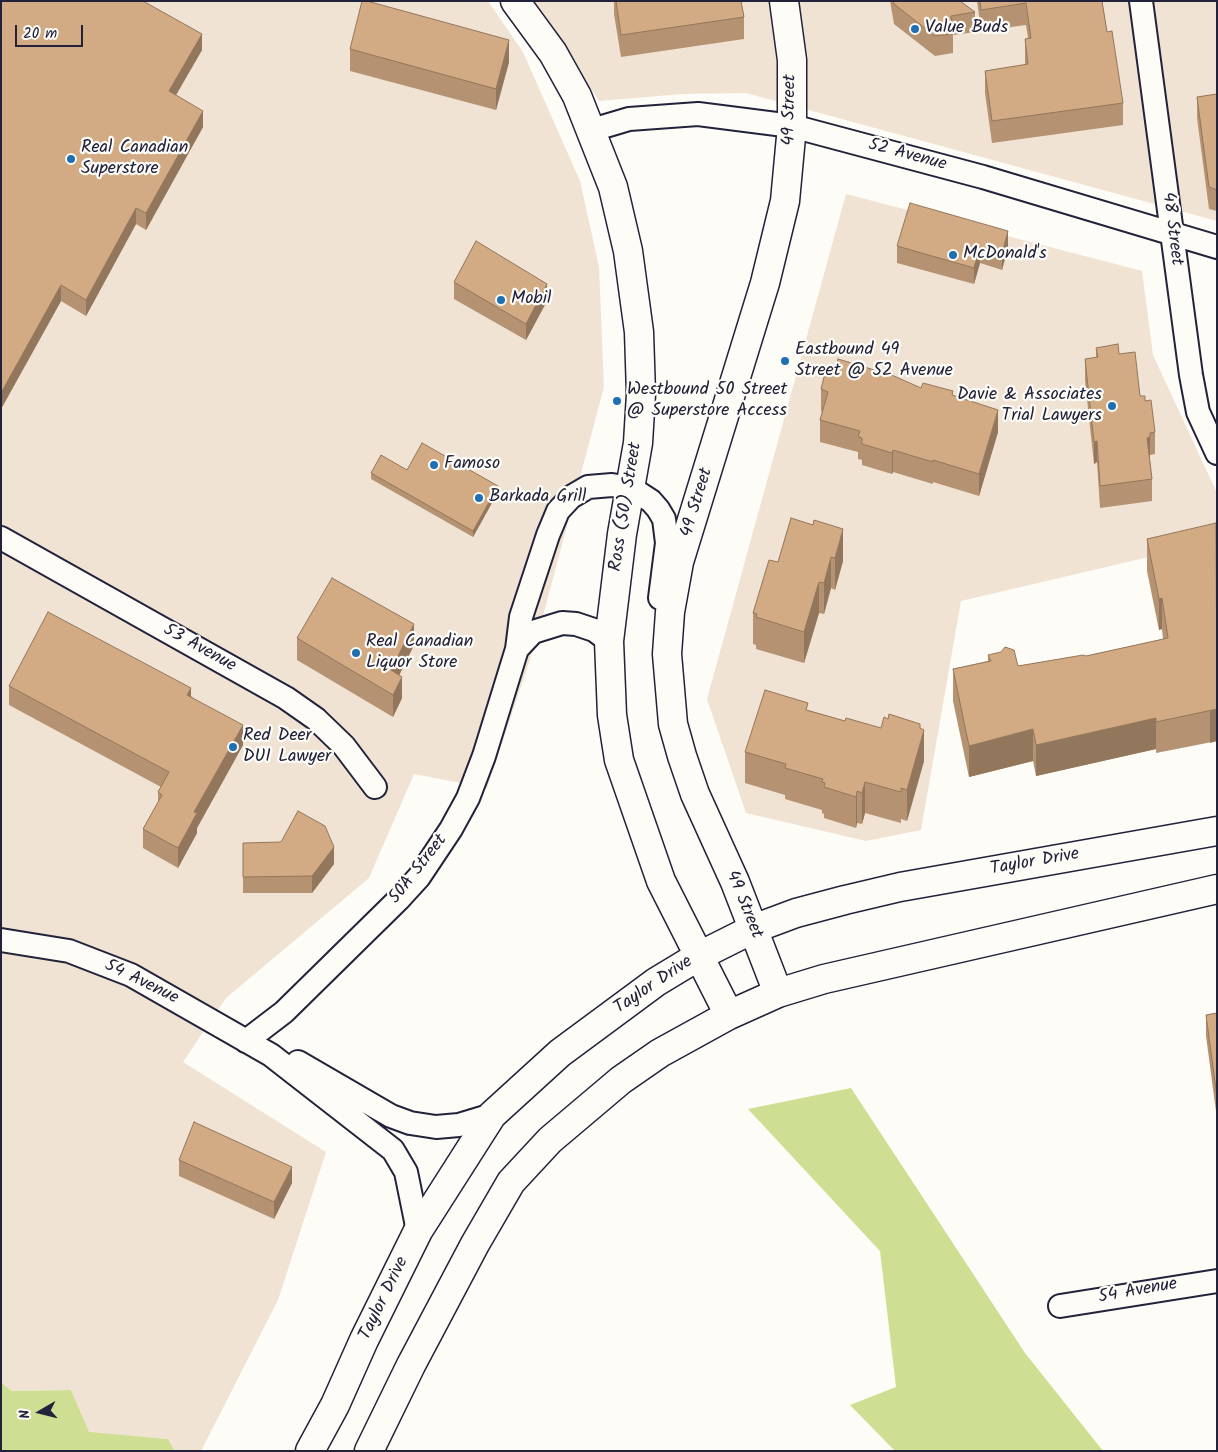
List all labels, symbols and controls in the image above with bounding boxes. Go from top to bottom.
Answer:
scale bar [18,15,85,47]
place label: Value Buds [925,18,1008,40]
text: 20 m [23,22,57,46]
marker: Value Buds [909,23,921,35]
street label: 49 Street [780,74,802,146]
street label: 52 Avenue [865,135,949,177]
place label: Real Canadian Superstore [81,138,188,180]
marker: Real Canadian Superstore [65,153,77,165]
street label: 48 Street [1156,191,1186,267]
place label: McDonald's [963,244,1047,266]
marker: McDonald's [947,249,959,261]
place label: Mobil [511,289,551,311]
marker: Mobil [495,294,507,306]
place label: Eastbound 49 Street @ 52 Avenue [795,340,953,382]
marker: Eastbound 49 Street @ 52 Avenue [779,355,791,367]
place label: Westbound 50 Street @ Superstore Access [627,380,787,422]
place label: Davie & Associates Trial Lawyers [957,385,1102,428]
marker: Westbound 50 Street @ Superstore Access [611,395,623,407]
marker: Davie & Associates Trial Lawyers [1106,400,1118,412]
street label: Ross (50) Street [606,441,648,573]
place label: Famoso [444,454,500,476]
marker: Famoso [428,459,440,471]
street label: 49 Street [677,466,719,540]
place label: Barkada Grill [489,487,586,509]
marker: Barkada Grill [473,492,485,504]
street label: 53 Avenue [159,620,239,678]
place label: Real Canadian Liquor Store [366,632,473,674]
marker: Real Canadian Liquor Store [350,647,362,659]
place label: Red Deer DUI Lawyer [243,726,331,769]
marker: Red Deer DUI Lawyer [227,741,239,753]
street label: 50A Street [385,831,453,909]
street label: Taylor Drive [989,845,1081,881]
street label: 49 Street [720,868,766,942]
street label: Taylor Drive [611,952,697,1020]
street label: 54 Avenue [100,956,182,1010]
street label: Taylor Drive [356,1254,414,1344]
street label: 54 Avenue [1097,1274,1179,1310]
north arrow [15,1387,65,1437]
text: N [14,1408,37,1420]

